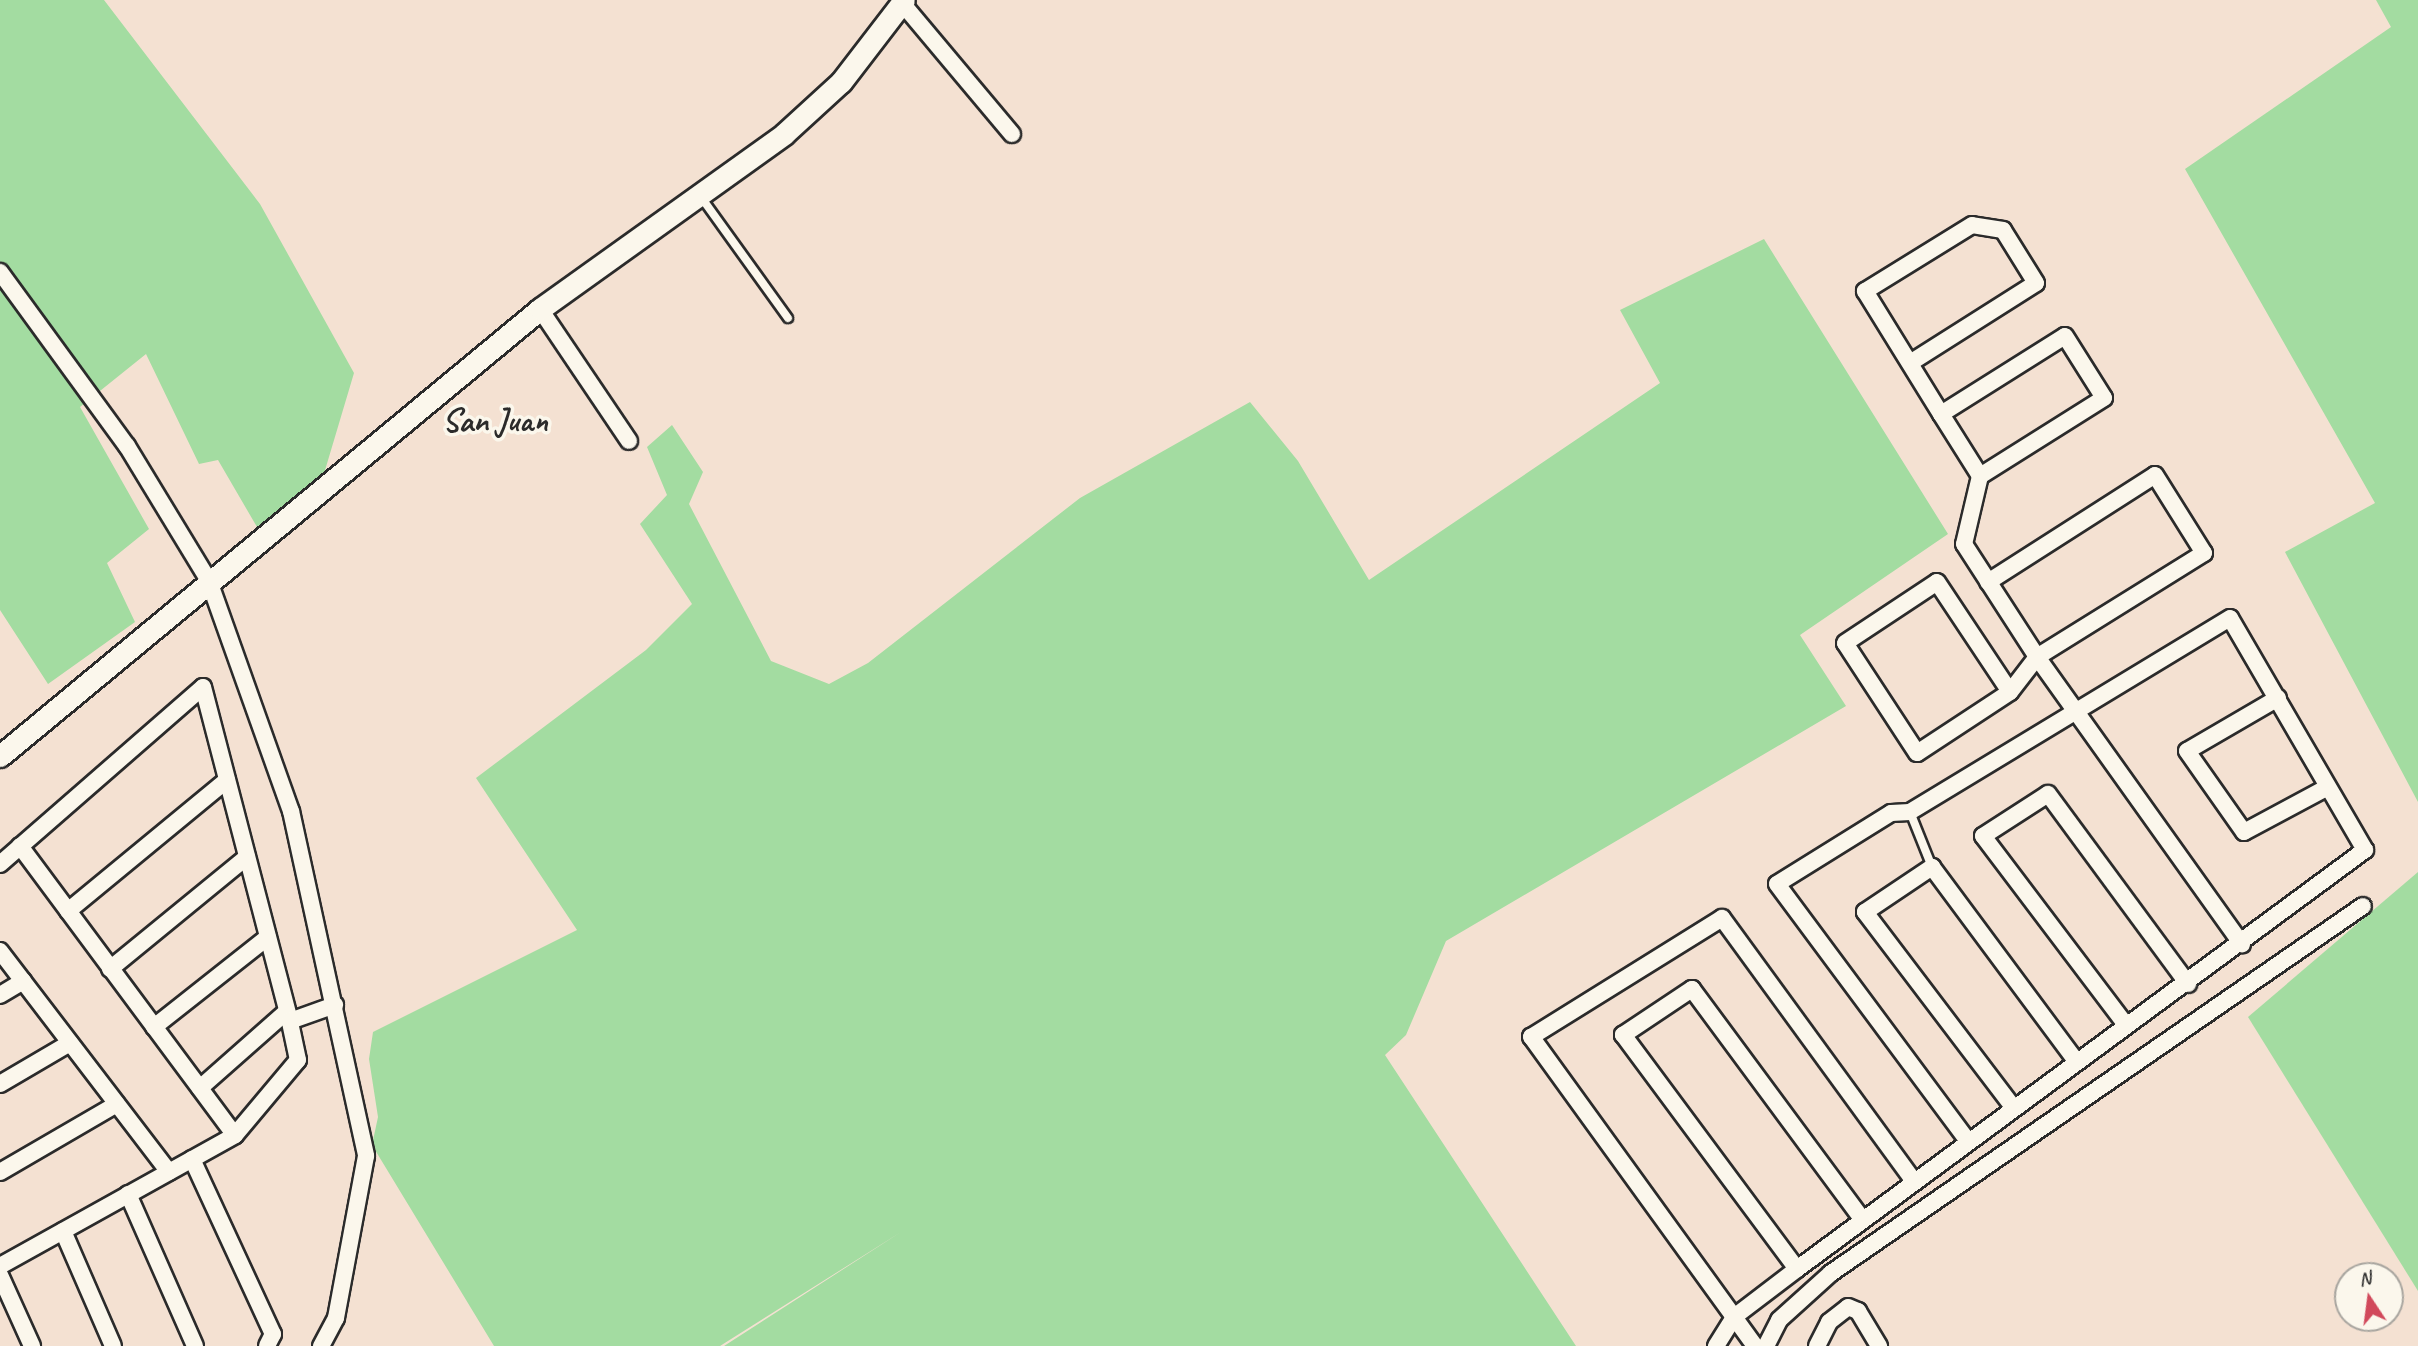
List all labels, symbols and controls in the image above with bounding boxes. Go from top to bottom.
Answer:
district label: San Juan [443,401,547,441]
north arrow [2334,1262,2404,1332]
text: N [2356,1265,2373,1292]

